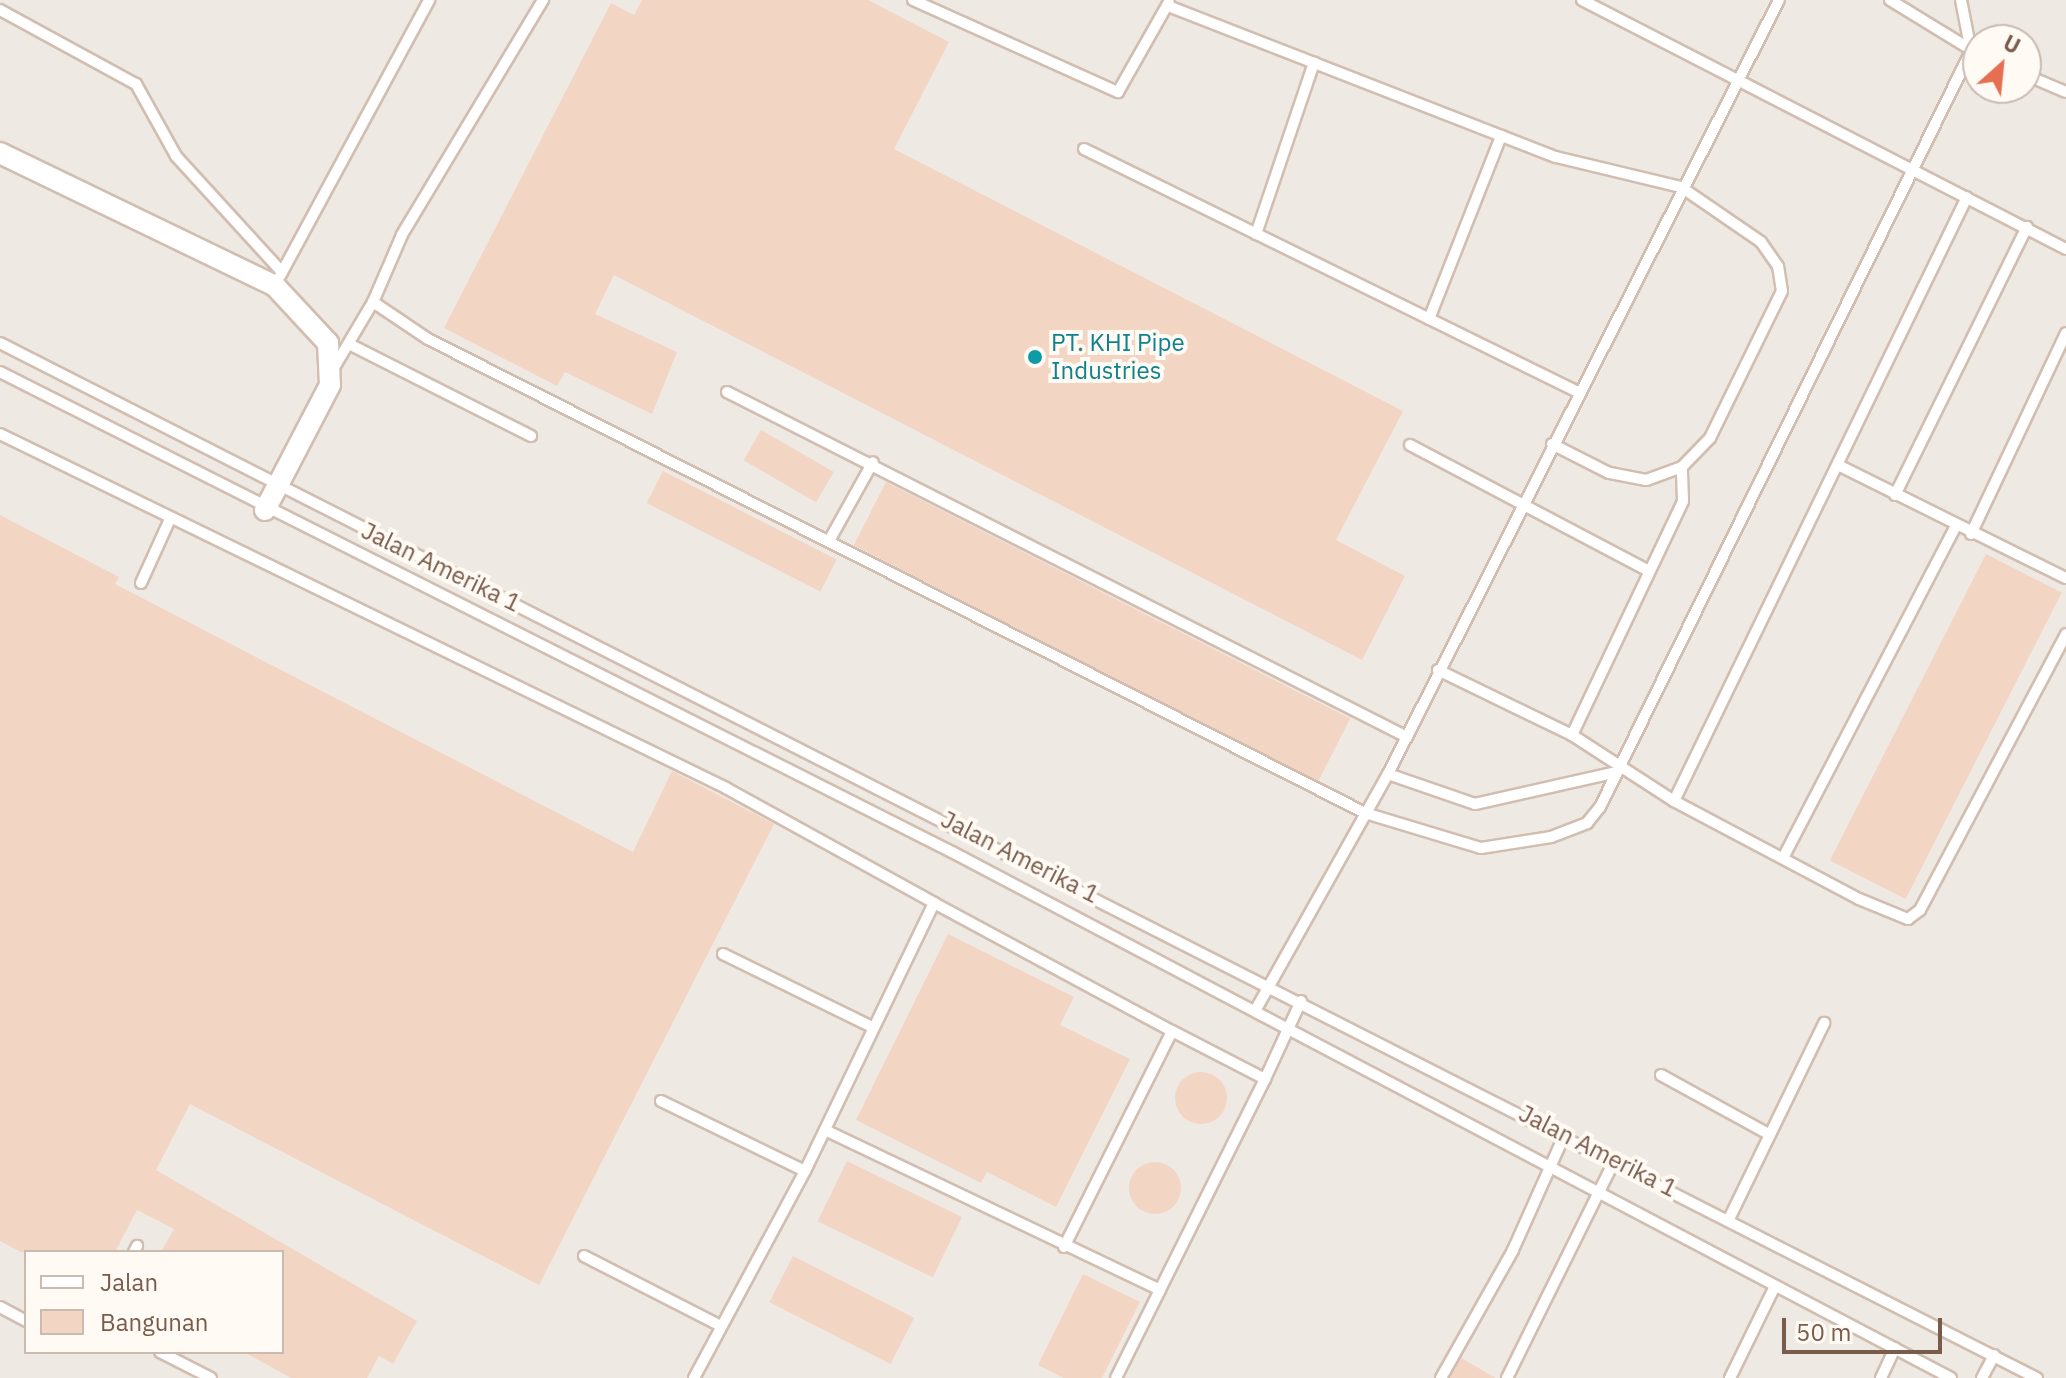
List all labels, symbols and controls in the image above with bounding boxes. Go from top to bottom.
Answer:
north arrow [1962,24,2042,104]
text: U [1999,28,2026,60]
place label: PT. KHI Pipe Industries [1051,329,1185,385]
marker: PT. KHI Pipe Industries [1026,348,1044,366]
street label: Jalan Amerika 1 [357,516,525,618]
street label: Jalan Amerika 1 [936,805,1104,909]
street label: Jalan Amerika 1 [1514,1099,1682,1203]
legend [24,1250,284,1354]
text: Jalan [100,1266,158,1298]
scale bar [1786,1302,1946,1352]
text: Bangunan [100,1306,208,1338]
text: 50 m [1796,1316,1851,1348]

